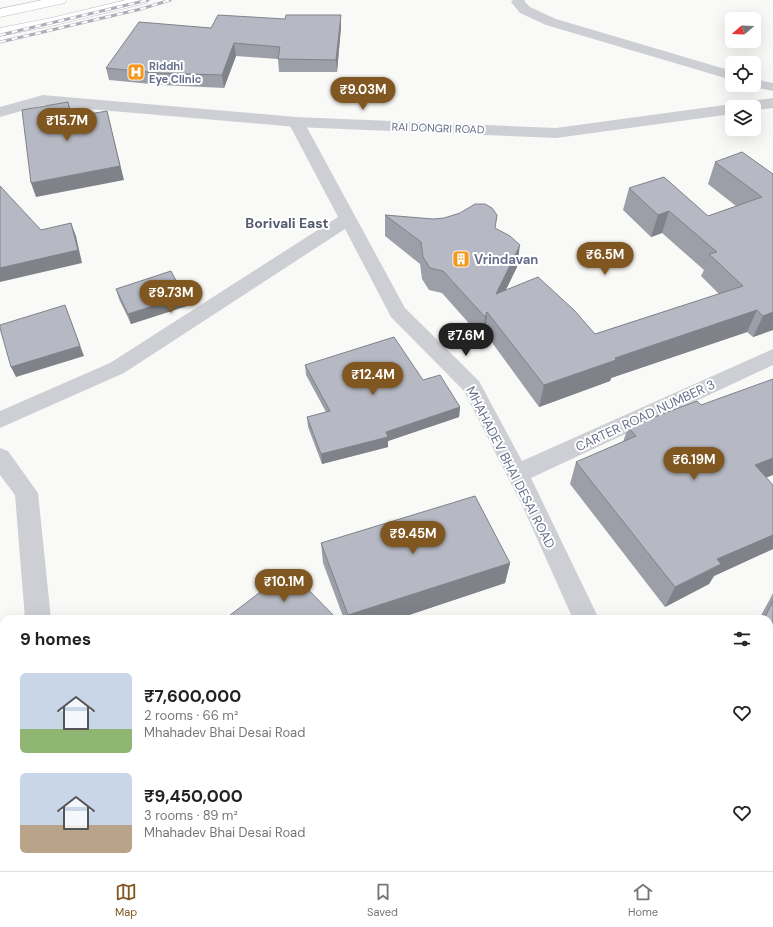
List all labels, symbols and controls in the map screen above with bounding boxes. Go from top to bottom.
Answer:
north arrow [725,12,761,48]
map controls [725,12,761,136]
button: locate [725,56,761,92]
place label: Riddhi Eye Clinic [149,59,202,86]
hospital icon: Riddhi Eye Clinic [126,62,146,82]
pin: ₹9.03M [330,77,396,111]
text: ₹9.03M [339,81,387,98]
button: layers [725,100,761,136]
pin: ₹15.7M [34,108,100,142]
text: ₹15.7M [46,112,88,129]
street label: RAI DONGRI ROAD [391,119,485,137]
district label: Borivali East [245,214,329,232]
pin: ₹6.5M [577,242,633,276]
text: ₹6.5M [586,246,624,263]
building icon: Vrindavan [451,249,471,269]
place label: Vrindavan [474,251,538,268]
pin: ₹9.73M [138,280,204,314]
text: ₹9.73M [149,284,193,301]
pin: ₹7.6M [438,323,494,357]
text: ₹7.6M [448,327,484,344]
pin: ₹12.4M [340,362,406,396]
text: ₹12.4M [351,366,395,383]
street label: CARTER ROAD NUMBER 3 [573,376,718,455]
street label: MHAHADEV BHAI DESAI ROAD [462,383,559,551]
pin: ₹6.19M [661,447,727,481]
text: ₹6.19M [672,451,716,468]
pin: ₹9.45M [380,521,446,555]
text: ₹9.45M [389,525,437,542]
pin: ₹10.1M [251,569,317,603]
text: ₹10.1M [264,573,304,590]
text: 9 homes [20,628,91,650]
icon: filters [731,628,753,650]
text: ₹7,600,000 [144,685,241,707]
icon: home [52,689,100,737]
icon: heart [731,702,753,724]
text: 2 rooms · 66 m² [144,707,238,724]
text: Mhahadev Bhai Desai Road [144,724,305,741]
text: ₹9,450,000 [144,785,243,807]
icon: home [52,789,100,837]
icon: heart [731,802,753,824]
text: 3 rooms · 89 m² [144,807,238,824]
text: Mhahadev Bhai Desai Road [144,824,305,841]
tab: Map [115,881,137,919]
tab: Saved [367,881,398,919]
tab: Home [628,881,658,919]

